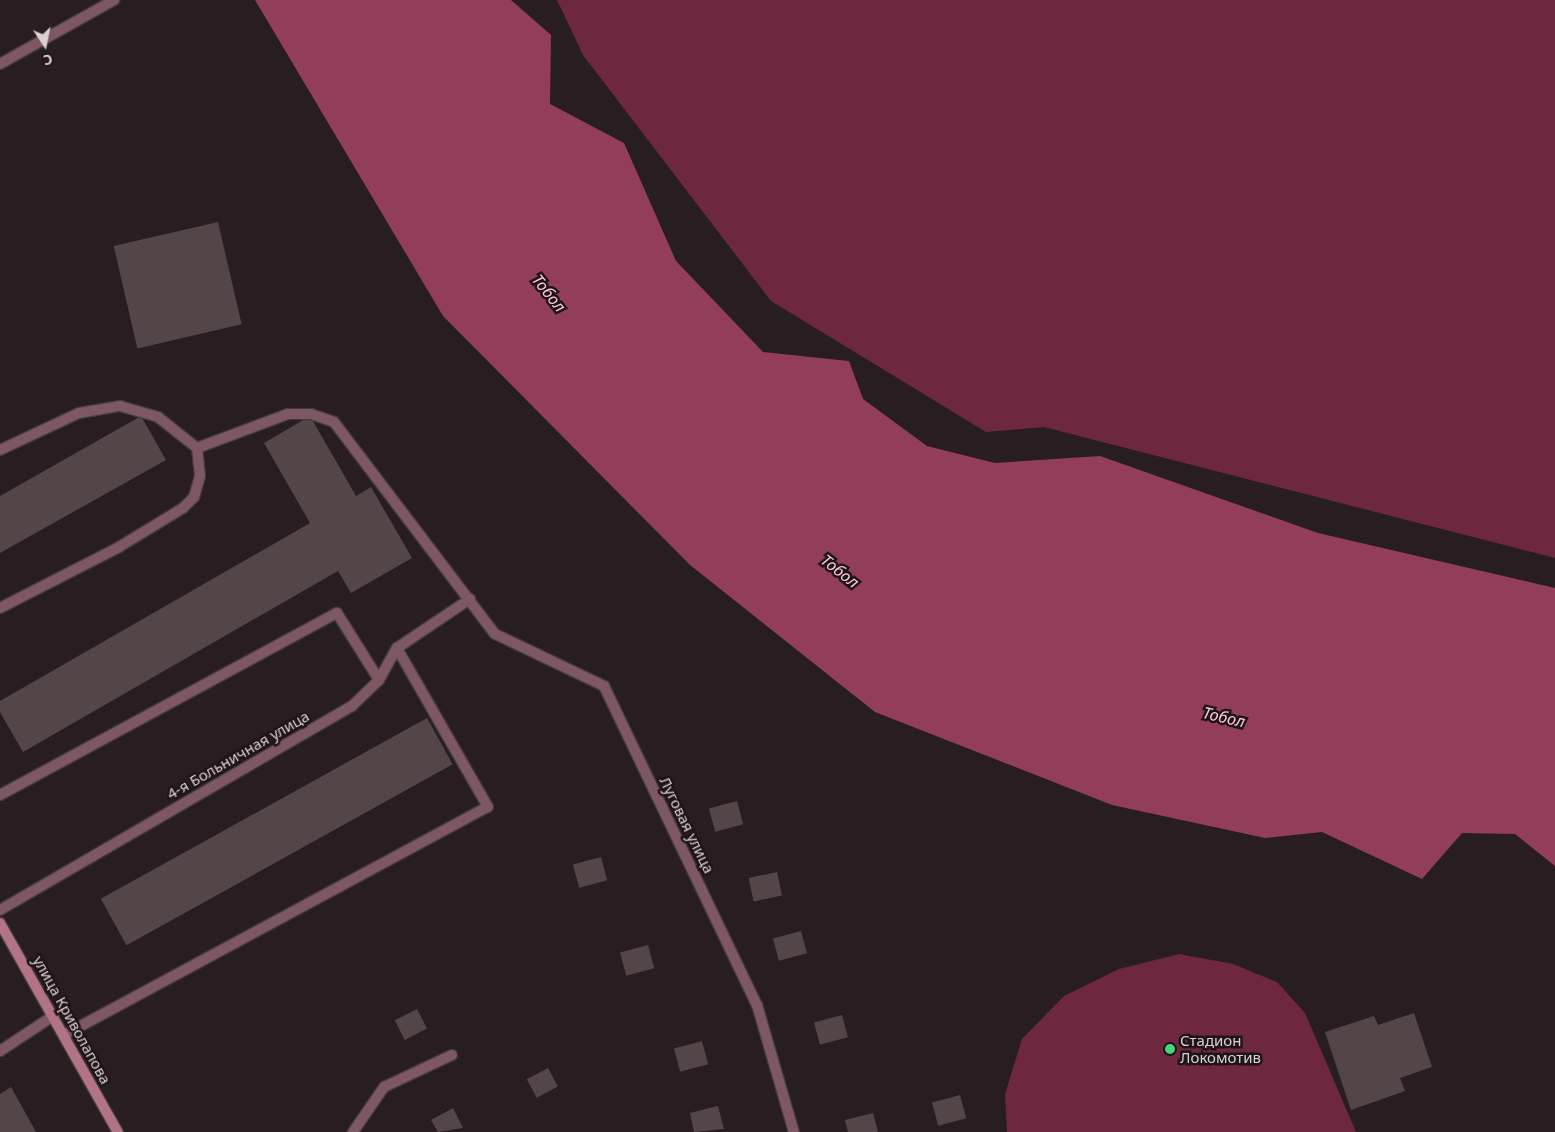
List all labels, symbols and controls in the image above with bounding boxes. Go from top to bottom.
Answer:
north arrow [20,20,70,70]
text: С [42,50,54,70]
water label: Тобол [528,270,570,316]
water label: Тобол [817,550,863,592]
water label: Тобол [1201,703,1247,731]
street label: 4-я Больничная улица [164,707,312,803]
street label: Луговая улица [656,774,718,876]
street label: улица Криволапова [29,953,115,1087]
place label: Стадион Локомотив [1180,1031,1261,1066]
marker: Стадион Локомотив [1164,1043,1176,1055]

